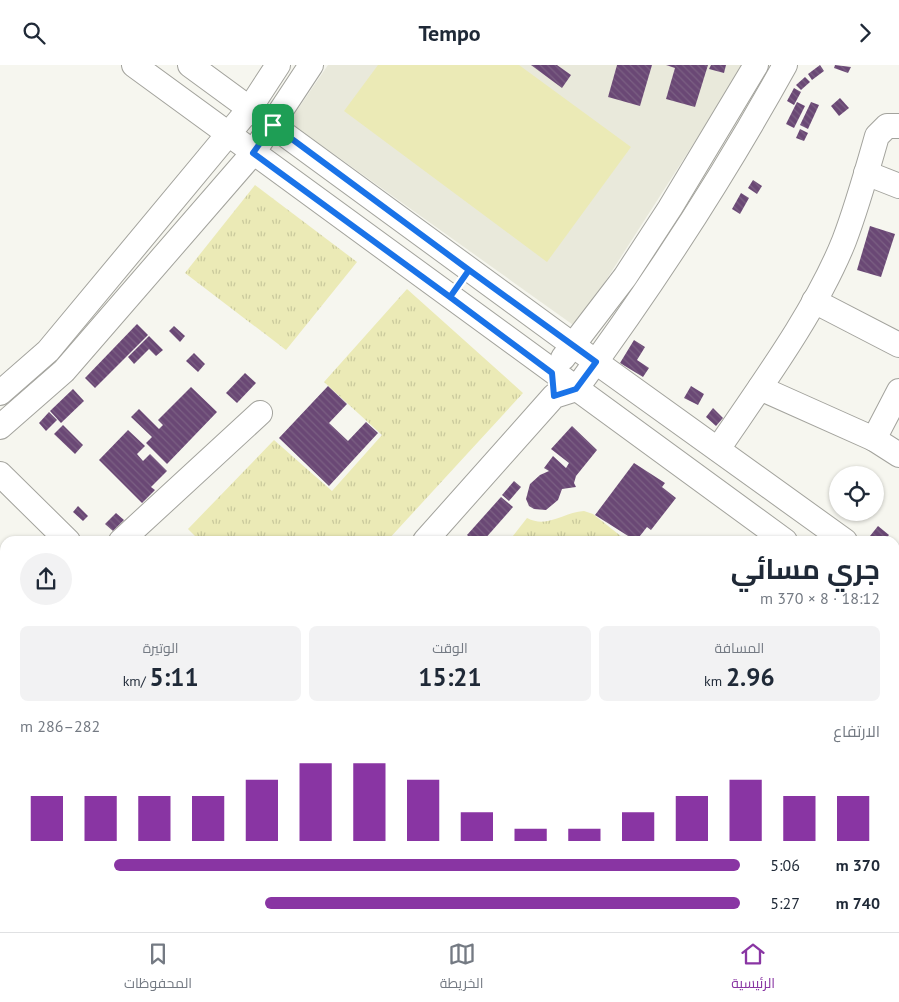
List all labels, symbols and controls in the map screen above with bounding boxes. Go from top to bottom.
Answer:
icon: search [20,19,48,47]
text: Tempo [418,19,481,47]
icon: forward [851,19,879,47]
pin [252,104,294,146]
icon: arrive [259,111,287,139]
map controls [829,466,884,521]
button: locate [829,466,884,521]
text: جري مسائي [731,550,880,587]
button: share [20,553,72,605]
text: 18:12 · 8 × 370 m [760,588,880,608]
text: الوتيرة [143,639,179,657]
text: الوقت [432,639,468,657]
text: المسافة [714,639,764,657]
text: 5:11 [149,661,199,693]
text: 15:21 [418,661,482,693]
text: 2.96 [726,661,775,693]
text: /km [123,672,149,690]
text: km [704,672,726,690]
text: 282–286 m [20,716,100,736]
text: الارتفاع [833,721,880,741]
text: 5:06 [770,855,800,875]
text: 370 m [836,855,880,875]
text: 5:27 [770,893,800,913]
text: 740 m [836,893,880,913]
tab: المحفوظات [124,940,192,996]
tab: الخريطة [440,940,483,996]
tab: الرئيسية [731,940,775,996]

